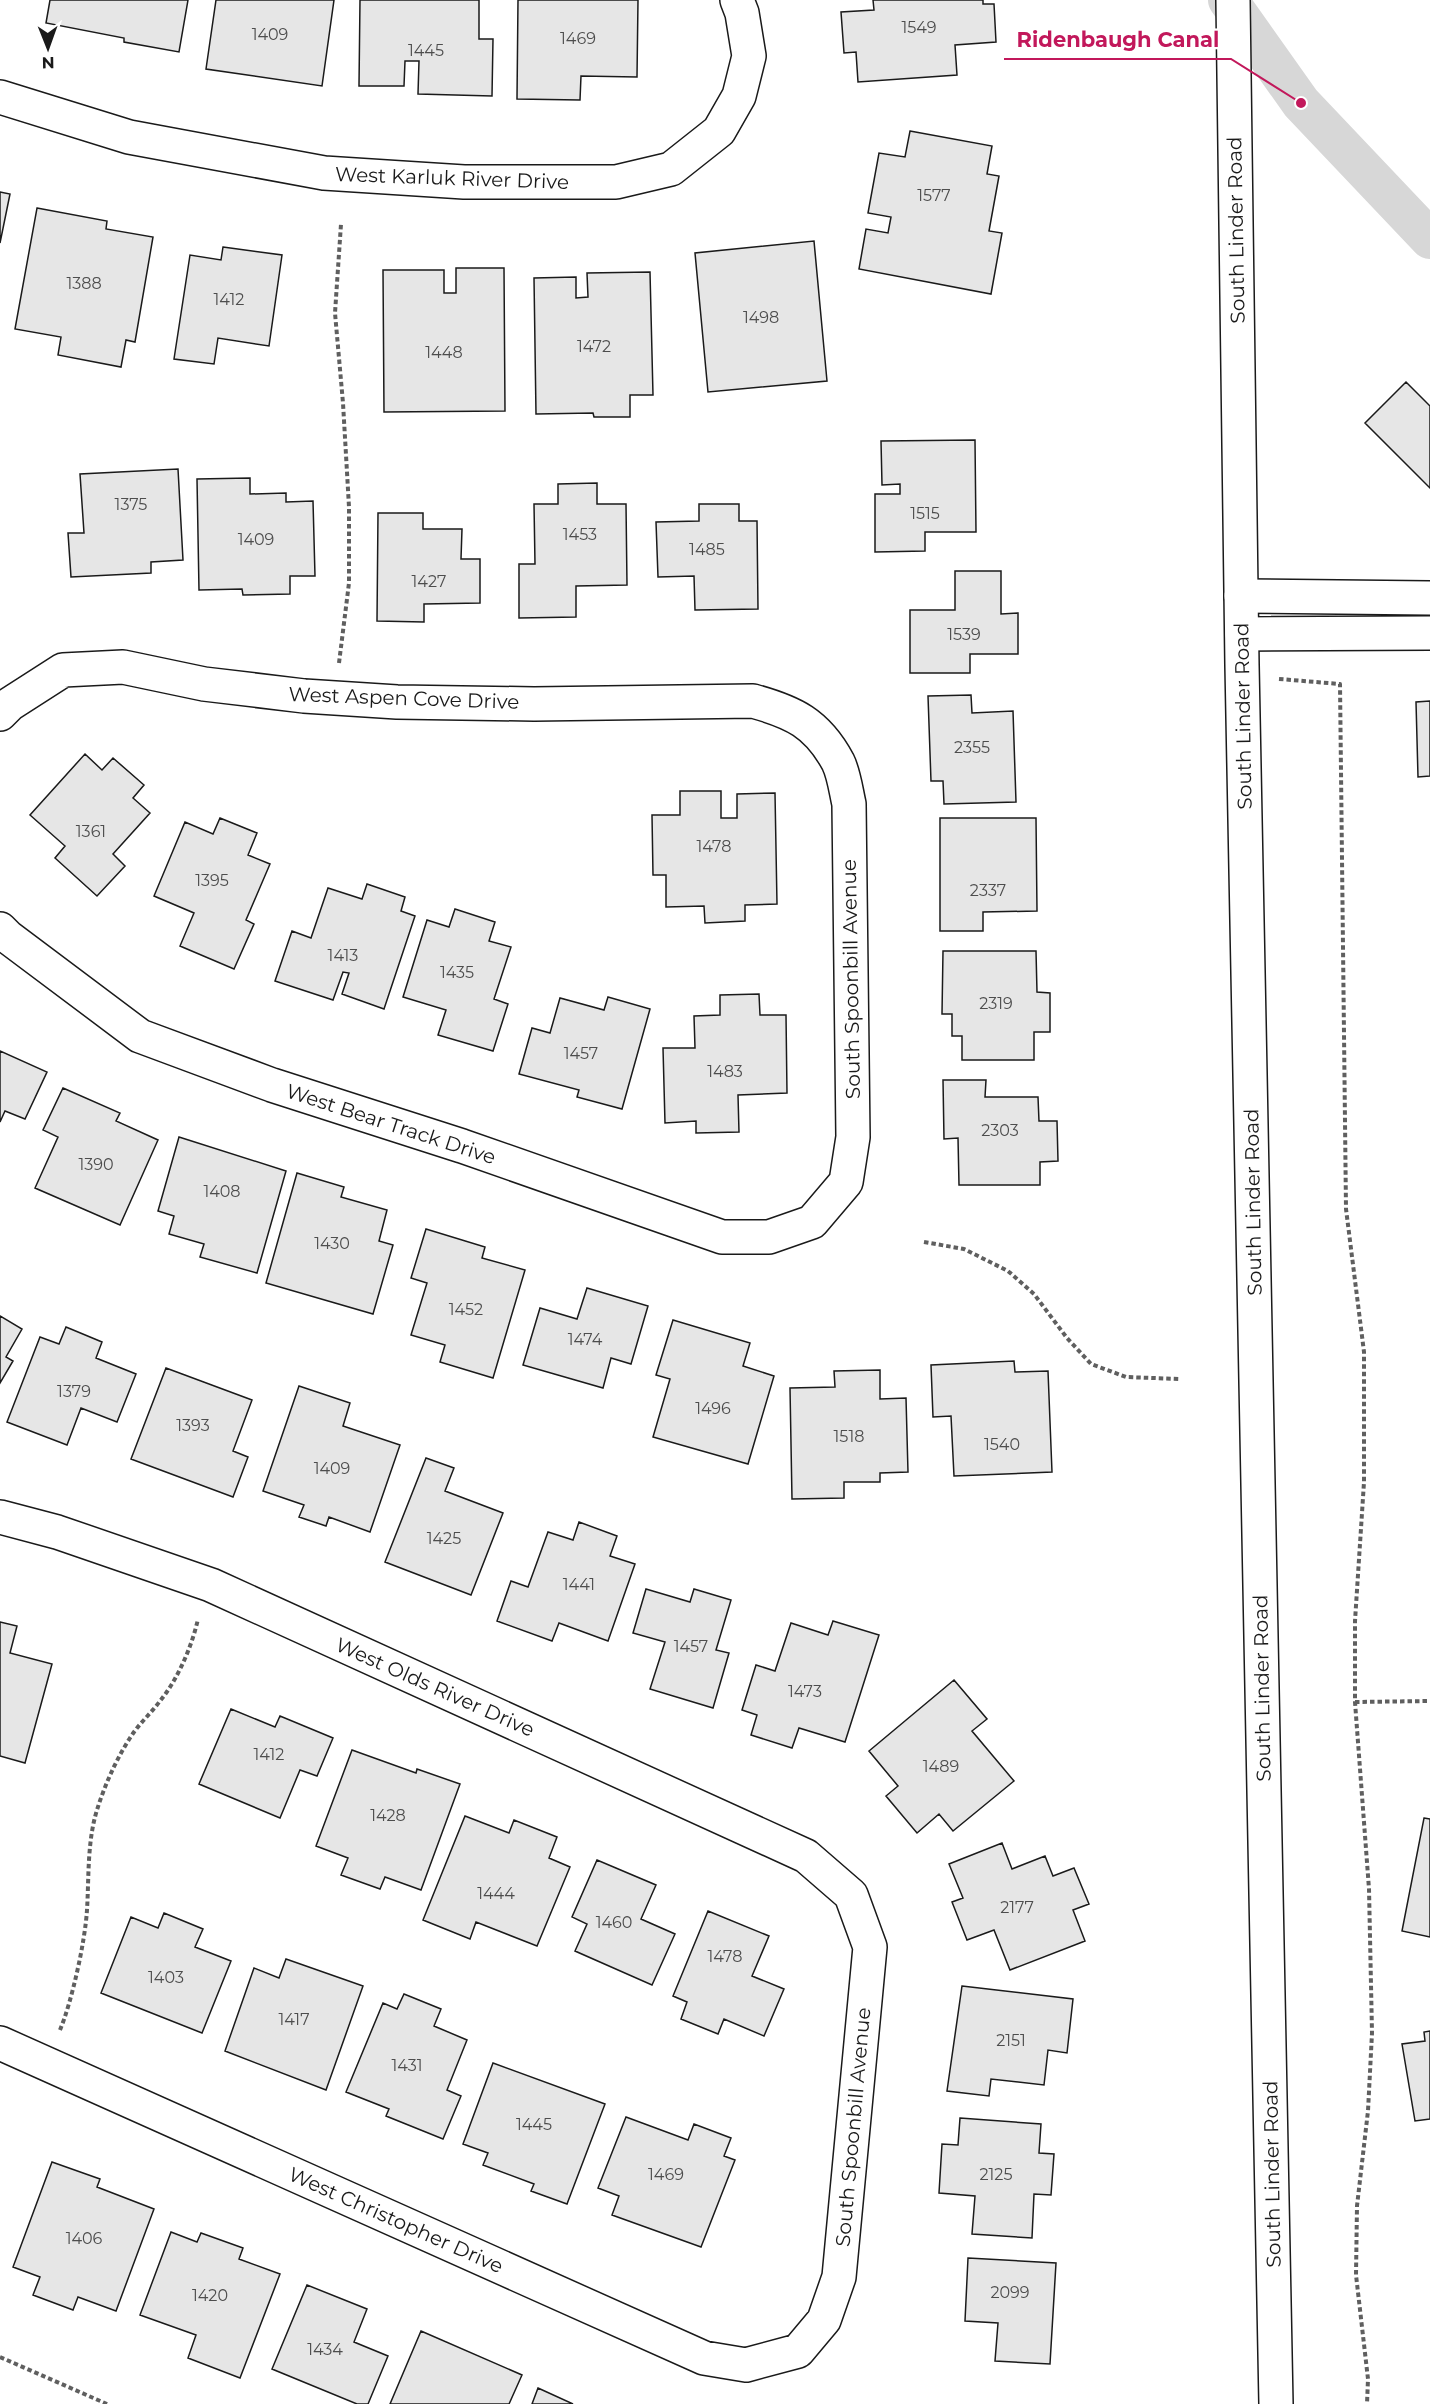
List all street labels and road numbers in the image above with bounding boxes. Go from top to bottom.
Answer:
street label: South Linder Road [1222,136,1250,324]
street label: West Karluk River Drive [335,162,569,194]
street label: South Linder Road [1229,622,1257,810]
street label: West Aspen Cove Drive [288,682,520,714]
street label: South Spoonbill Avenue [837,859,865,1099]
street label: West Bear Track Drive [283,1079,499,1169]
street label: South Linder Road [1239,1108,1267,1296]
street label: South Linder Road [1248,1594,1276,1782]
street label: West Olds River Drive [332,1632,538,1742]
street label: South Spoonbill Avenue [831,2006,875,2248]
street label: South Linder Road [1258,2080,1286,2268]
street label: West Christopher Drive [285,2162,507,2278]

